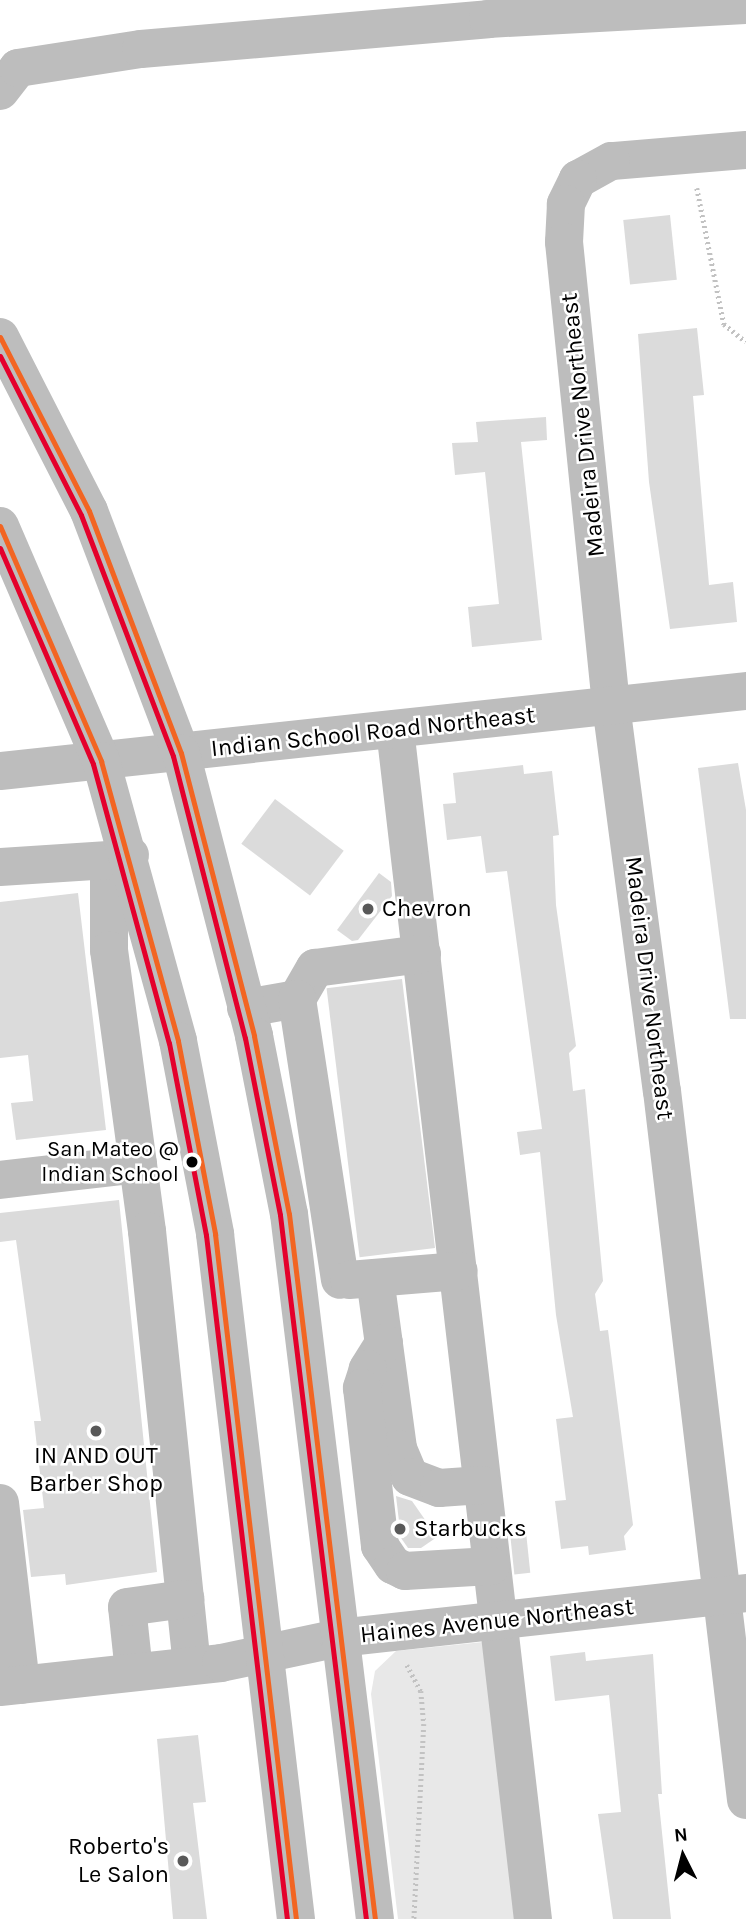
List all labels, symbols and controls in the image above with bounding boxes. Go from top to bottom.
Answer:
street label: Madeira Drive Northeast [555,291,611,559]
street label: Indian School Road Northeast [209,701,537,763]
street label: Madeira Drive Northeast [619,855,679,1121]
place label: Chevron [382,895,472,923]
marker: Chevron [360,901,376,917]
place label: San Mateo @ Indian School [41,1136,179,1188]
marker: San Mateo @ Indian School [185,1155,199,1169]
marker: IN AND OUT Barber Shop [88,1423,104,1439]
place label: IN AND OUT Barber Shop [29,1442,163,1498]
place label: Starbucks [414,1515,527,1543]
marker: Starbucks [392,1521,408,1537]
street label: Haines Avenue Northeast [359,1592,635,1650]
north arrow [648,1821,718,1891]
text: N [673,1823,689,1847]
place label: Roberto's Le Salon [68,1833,169,1889]
marker: Roberto's Le Salon [175,1853,191,1869]

